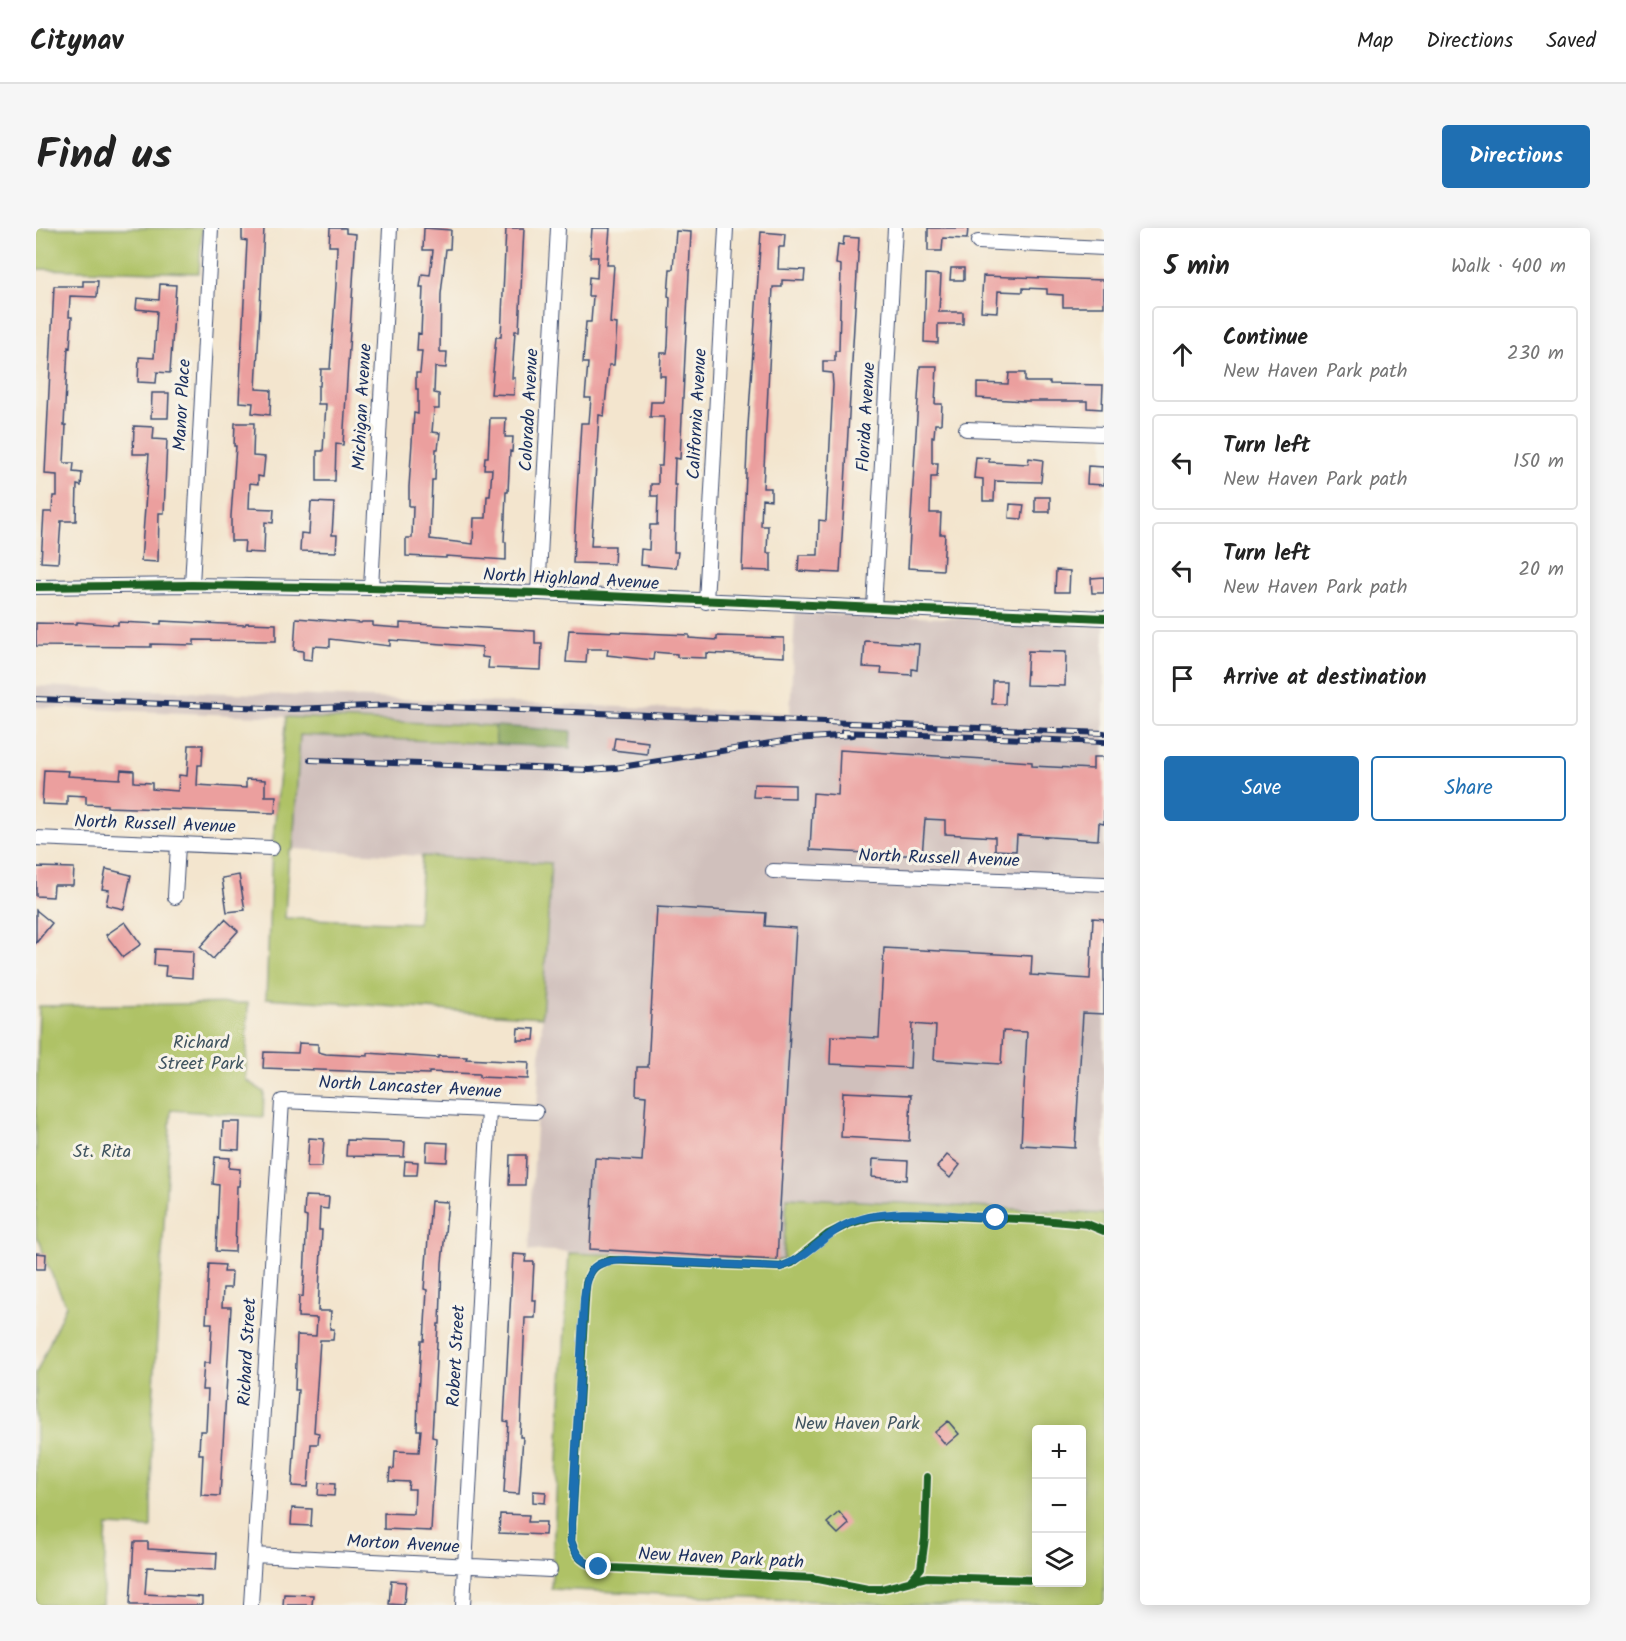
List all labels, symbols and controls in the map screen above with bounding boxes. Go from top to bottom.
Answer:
text: Citynav [30,19,123,64]
text: Map [1357,25,1393,58]
text: Directions [1426,25,1513,58]
text: Saved [1546,25,1596,58]
text: Find us [36,123,172,190]
button: Directions [1442,125,1590,188]
text: 5 min [1164,246,1230,288]
text: Walk · 400 m [1451,251,1566,283]
text: Continue [1223,321,1308,356]
icon: ahead [1166,338,1199,371]
text: 230 m [1507,338,1564,370]
street label: Michigan Avenue [345,343,381,471]
street label: Colorado Avenue [512,348,548,472]
street label: California Avenue [680,348,716,480]
text: New Haven Park path [1223,356,1408,388]
street label: Manor Place [166,358,200,452]
street label: Florida Avenue [850,361,884,473]
text: Turn left [1223,429,1310,464]
icon: left [1166,446,1199,479]
text: 150 m [1513,446,1564,478]
text: New Haven Park path [1223,464,1408,496]
text: Turn left [1223,537,1310,572]
icon: left [1166,554,1199,587]
text: 20 m [1518,554,1564,586]
street label: North Highland Avenue [482,561,660,599]
text: New Haven Park path [1223,572,1408,604]
text: Arrive at destination [1223,661,1426,696]
icon: arrive [1166,662,1199,695]
button: Save [1164,756,1359,821]
button: Share [1371,756,1566,821]
street label: North Russell Avenue [74,808,236,842]
street label: North Russell Avenue [858,842,1020,876]
park label: Richard Street Park [158,1029,244,1079]
street label: North Lancaster Avenue [318,1069,502,1107]
park label: St. Rita [73,1138,131,1167]
route start [982,1204,1008,1230]
street label: Richard Street [231,1296,265,1407]
street label: Robert Street [440,1303,474,1408]
park label: New Haven Park [794,1410,920,1439]
map controls [1032,1425,1086,1587]
button: + [1032,1425,1086,1479]
button: − [1032,1479,1086,1533]
street label: Morton Avenue [346,1528,460,1562]
button: layers [1032,1533,1086,1587]
street label: New Haven Park path [637,1540,805,1578]
route end [585,1553,611,1579]

